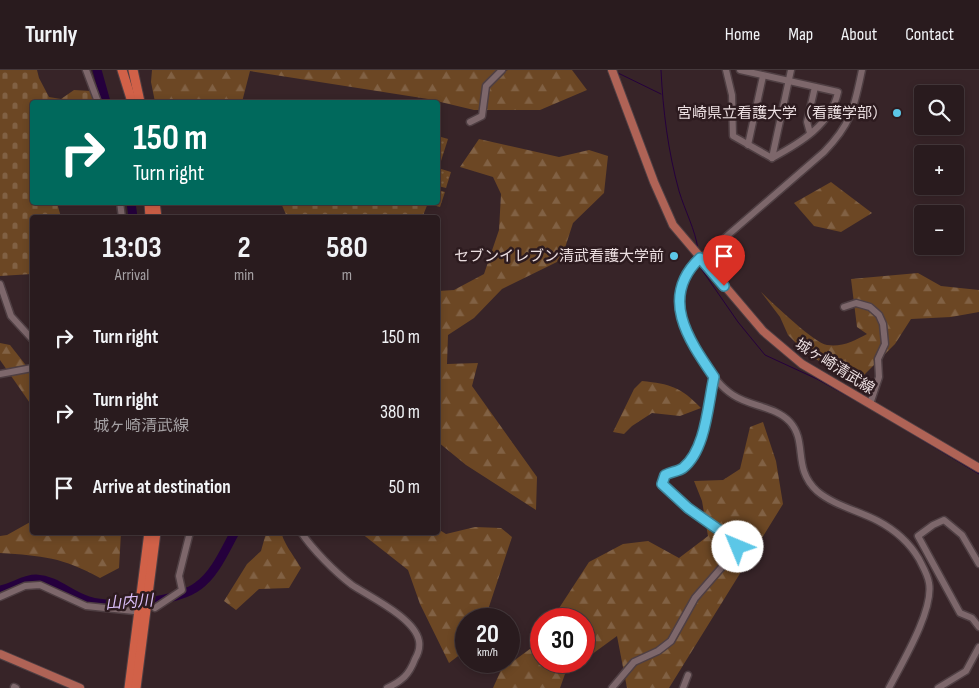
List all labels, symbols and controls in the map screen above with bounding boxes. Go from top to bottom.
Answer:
text: Turnly [25,20,78,49]
text: Home [725,24,760,45]
text: Map [788,24,813,45]
text: About [841,24,877,45]
text: Contact [905,24,954,45]
map controls [914,85,964,255]
button: search [914,85,964,135]
place label: 宮崎県立看護大学（看護学部） [677,104,887,123]
marker: 宮崎県立看護大学（看護学部） [891,107,903,119]
text: 150 m [133,117,207,160]
icon: right [50,120,115,185]
button: + [914,145,964,195]
text: Turn right [133,160,204,187]
button: − [914,205,964,255]
text: 13:03 [102,230,162,266]
text: 2 [237,230,251,266]
text: 580 [326,230,368,266]
pin [703,235,745,286]
icon: arrive [710,242,738,270]
place label: セブンイレブン清武看護大学前 [454,247,664,266]
marker: セブンイレブン清武看護大学前 [668,250,680,262]
text: Arrival [115,266,149,285]
text: min [234,266,254,285]
text: m [342,266,352,285]
icon: right [50,324,78,352]
text: Turn right [93,326,158,349]
text: 150 m [382,326,420,349]
street label: 城ヶ崎清武線 [792,335,878,398]
text: Turn right [93,389,158,412]
icon: right [50,399,78,427]
text: 380 m [380,401,420,424]
text: 城ヶ崎清武線 [93,417,189,436]
icon: arrive [50,474,78,502]
text: Arrive at destination [93,476,231,499]
text: 50 m [389,476,420,499]
position arrow [711,520,763,572]
water label: 山内川 [104,591,156,614]
speed limit sign: 30 [530,608,595,673]
text: 20 [476,619,499,650]
text: km/h [477,645,498,660]

